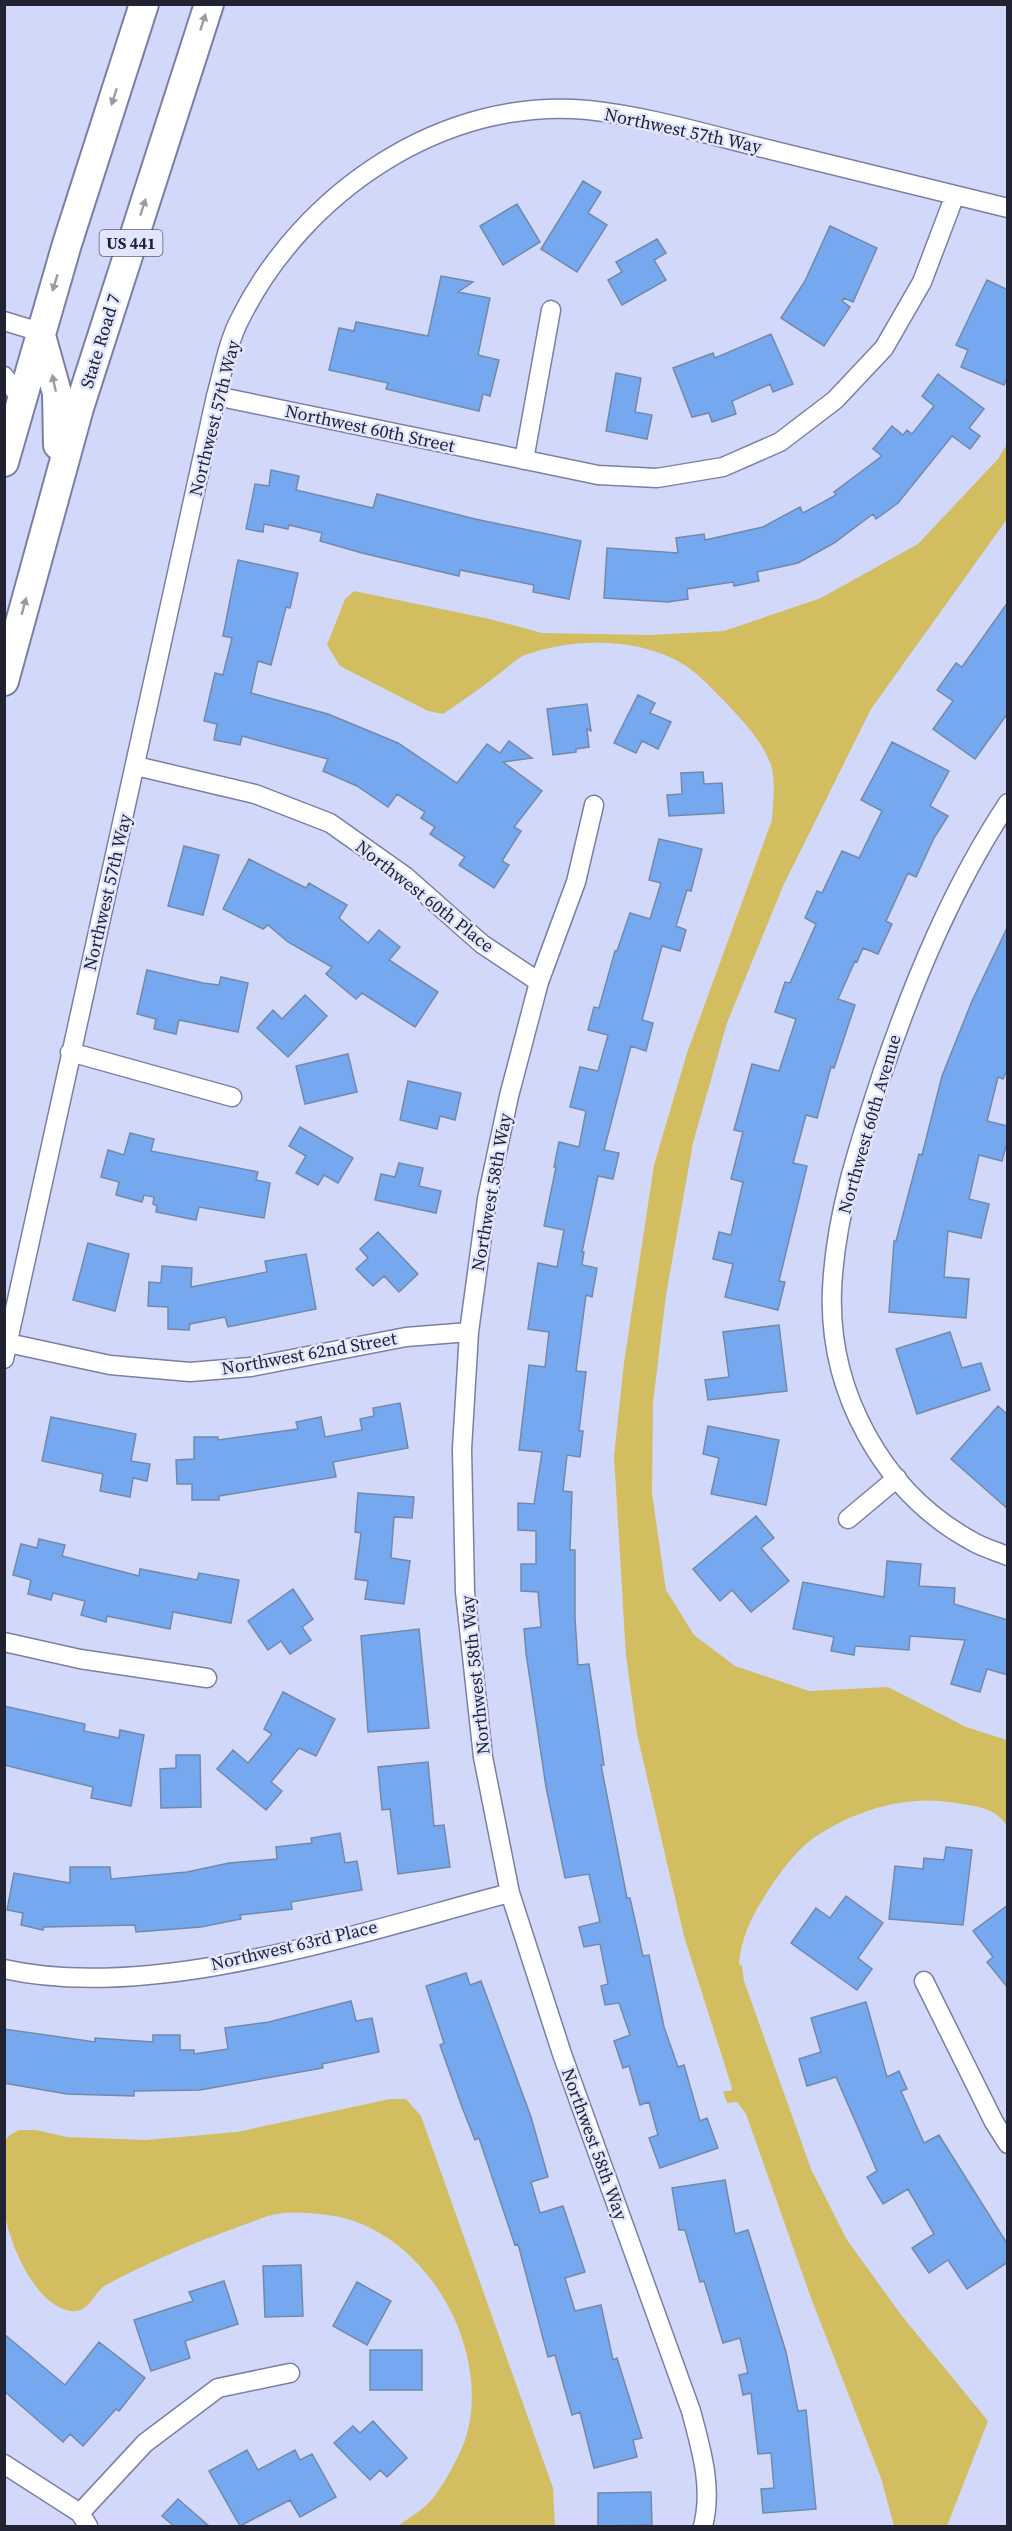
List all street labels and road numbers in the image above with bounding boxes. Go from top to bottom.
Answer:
street label: Northwest 57th Way [602,101,765,159]
road number: US 441 [100,230,162,256]
street label: State Road 7 [74,291,126,391]
street label: Northwest 57th Way [183,337,246,499]
street label: Northwest 60th Street [283,398,457,458]
street label: Northwest 57th Way [77,810,137,973]
street label: Northwest 60th Place [351,834,499,958]
street label: Northwest 60th Avenue [831,1031,907,1217]
street label: Northwest 58th Way [465,1110,517,1273]
street label: Northwest 62nd Street [220,1325,399,1381]
street label: Northwest 58th Way [454,1593,496,1756]
street label: Northwest 63rd Place [208,1914,380,1976]
street label: Northwest 58th Way [556,2065,634,2224]

